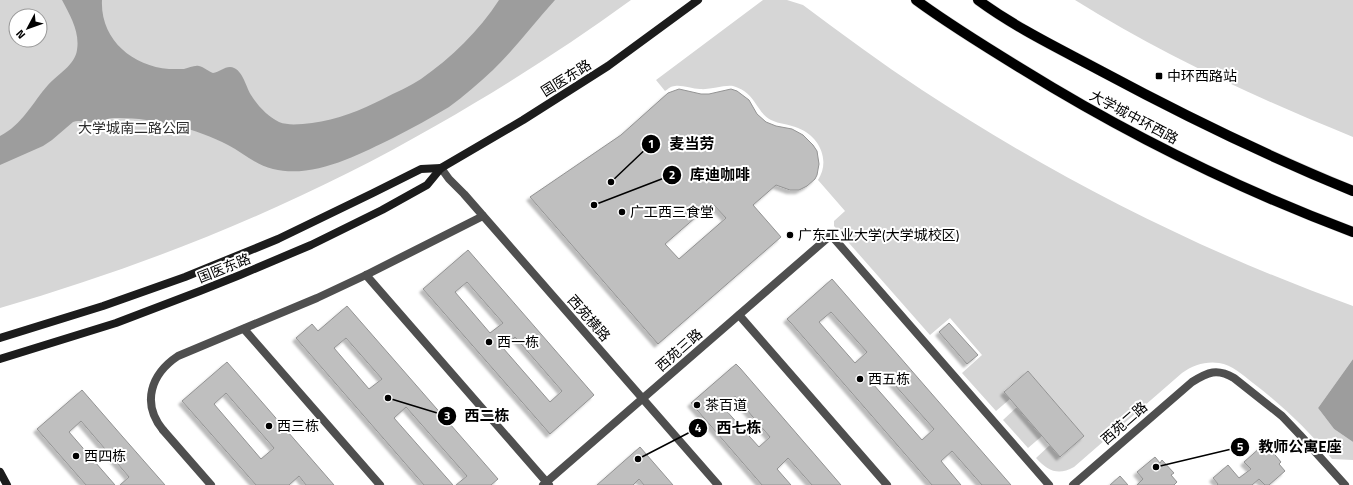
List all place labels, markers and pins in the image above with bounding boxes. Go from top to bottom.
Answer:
place label: 中环西路站 [1167,65,1237,86]
marker: 中环西路站 [1154,71,1164,81]
callout: 麦当劳 [641,130,722,157]
callout: 库迪咖啡 [662,161,758,188]
place label: 广工西三食堂 [630,201,714,222]
marker: 广工西三食堂 [617,207,627,217]
place label: 广东工业大学(大学城校区) [798,224,959,245]
marker: 广东工业大学(大学城校区) [785,230,795,240]
place label: 西一栋 [497,331,539,352]
marker: 西一栋 [484,337,494,347]
place label: 西五栋 [868,368,910,389]
marker: 西五栋 [855,374,865,384]
place label: 茶百道 [705,394,747,415]
marker: 茶百道 [692,400,702,410]
callout: 西二栋 [437,402,518,429]
place label: 西三栋 [277,415,319,436]
callout: 西七栋 [688,415,769,442]
marker: 西三栋 [264,421,274,431]
callout: 教师公寓E座 [1230,434,1349,461]
place label: 西四栋 [84,445,126,466]
marker: 西四栋 [71,451,81,461]

